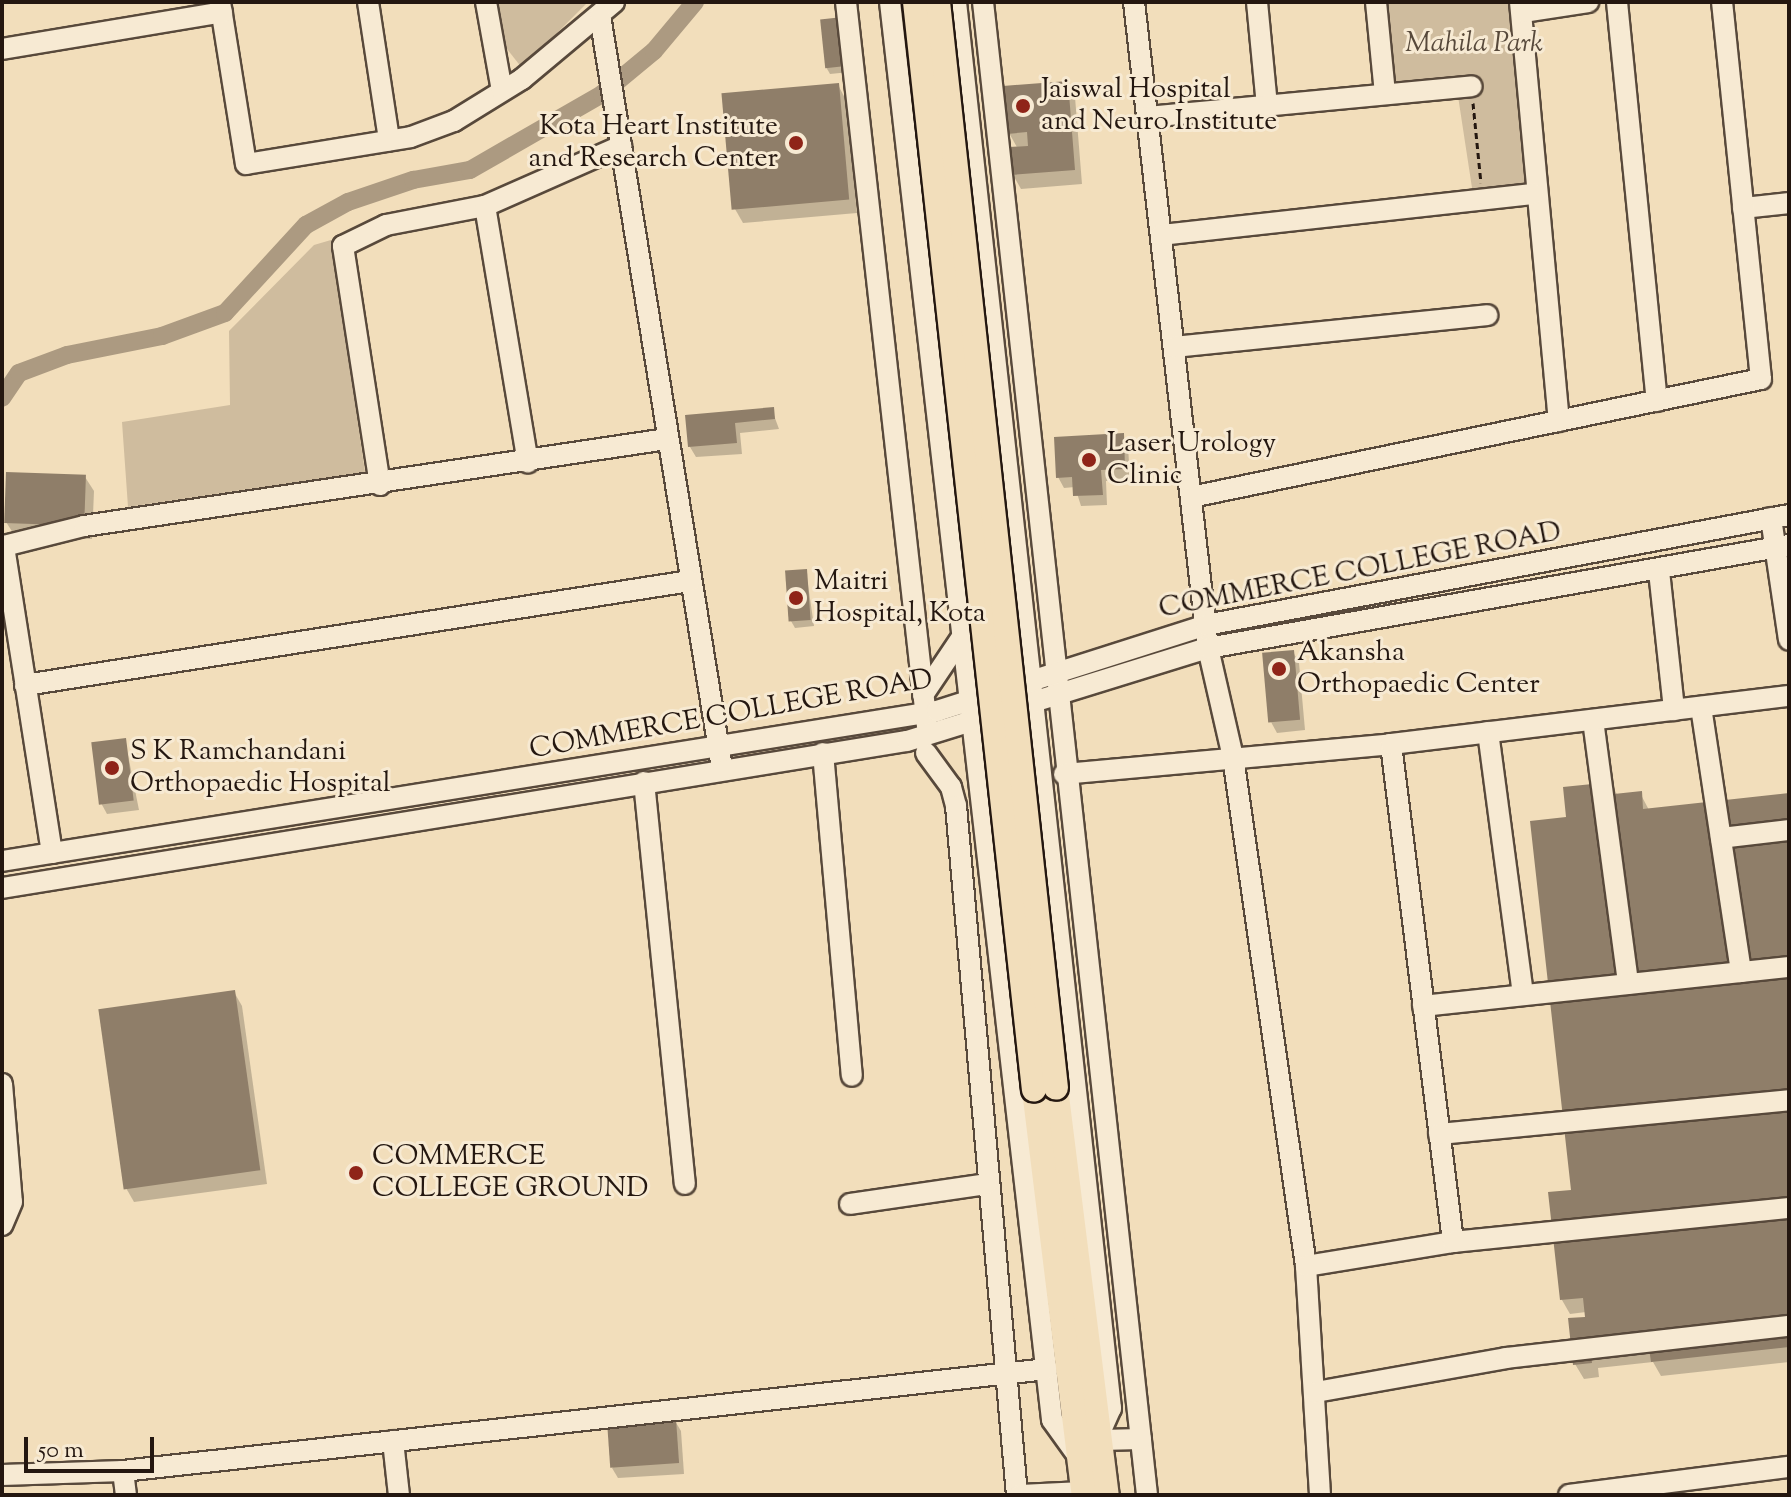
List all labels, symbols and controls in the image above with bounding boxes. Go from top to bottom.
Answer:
park label: Mahila Park [1405,27,1543,61]
place label: Jaiswal Hospital and Neuro Institute [1041,73,1277,139]
marker: Jaiswal Hospital and Neuro Institute [1012,95,1034,117]
place label: Kota Heart Institute and Research Center [528,110,778,176]
marker: Kota Heart Institute and Research Center [785,132,807,154]
place label: Laser Urology Clinic [1107,427,1276,493]
marker: Laser Urology Clinic [1078,449,1100,471]
street label: COMMERCE COLLEGE ROAD [1156,516,1564,626]
place label: Maitri Hospital, Kota [814,565,986,631]
marker: Maitri Hospital, Kota [785,587,807,609]
place label: Akansha Orthopaedic Center [1297,636,1540,702]
marker: Akansha Orthopaedic Center [1268,658,1290,680]
street label: COMMERCE COLLEGE ROAD [527,663,935,767]
place label: S K Ramchandani Orthopaedic Hospital [130,735,391,801]
marker: S K Ramchandani Orthopaedic Hospital [101,757,123,779]
place label: COMMERCE COLLEGE GROUND [372,1140,648,1206]
marker: COMMERCE COLLEGE GROUND [347,1164,365,1182]
scale bar [28,1421,158,1471]
text: 50 m [38,1434,84,1468]

